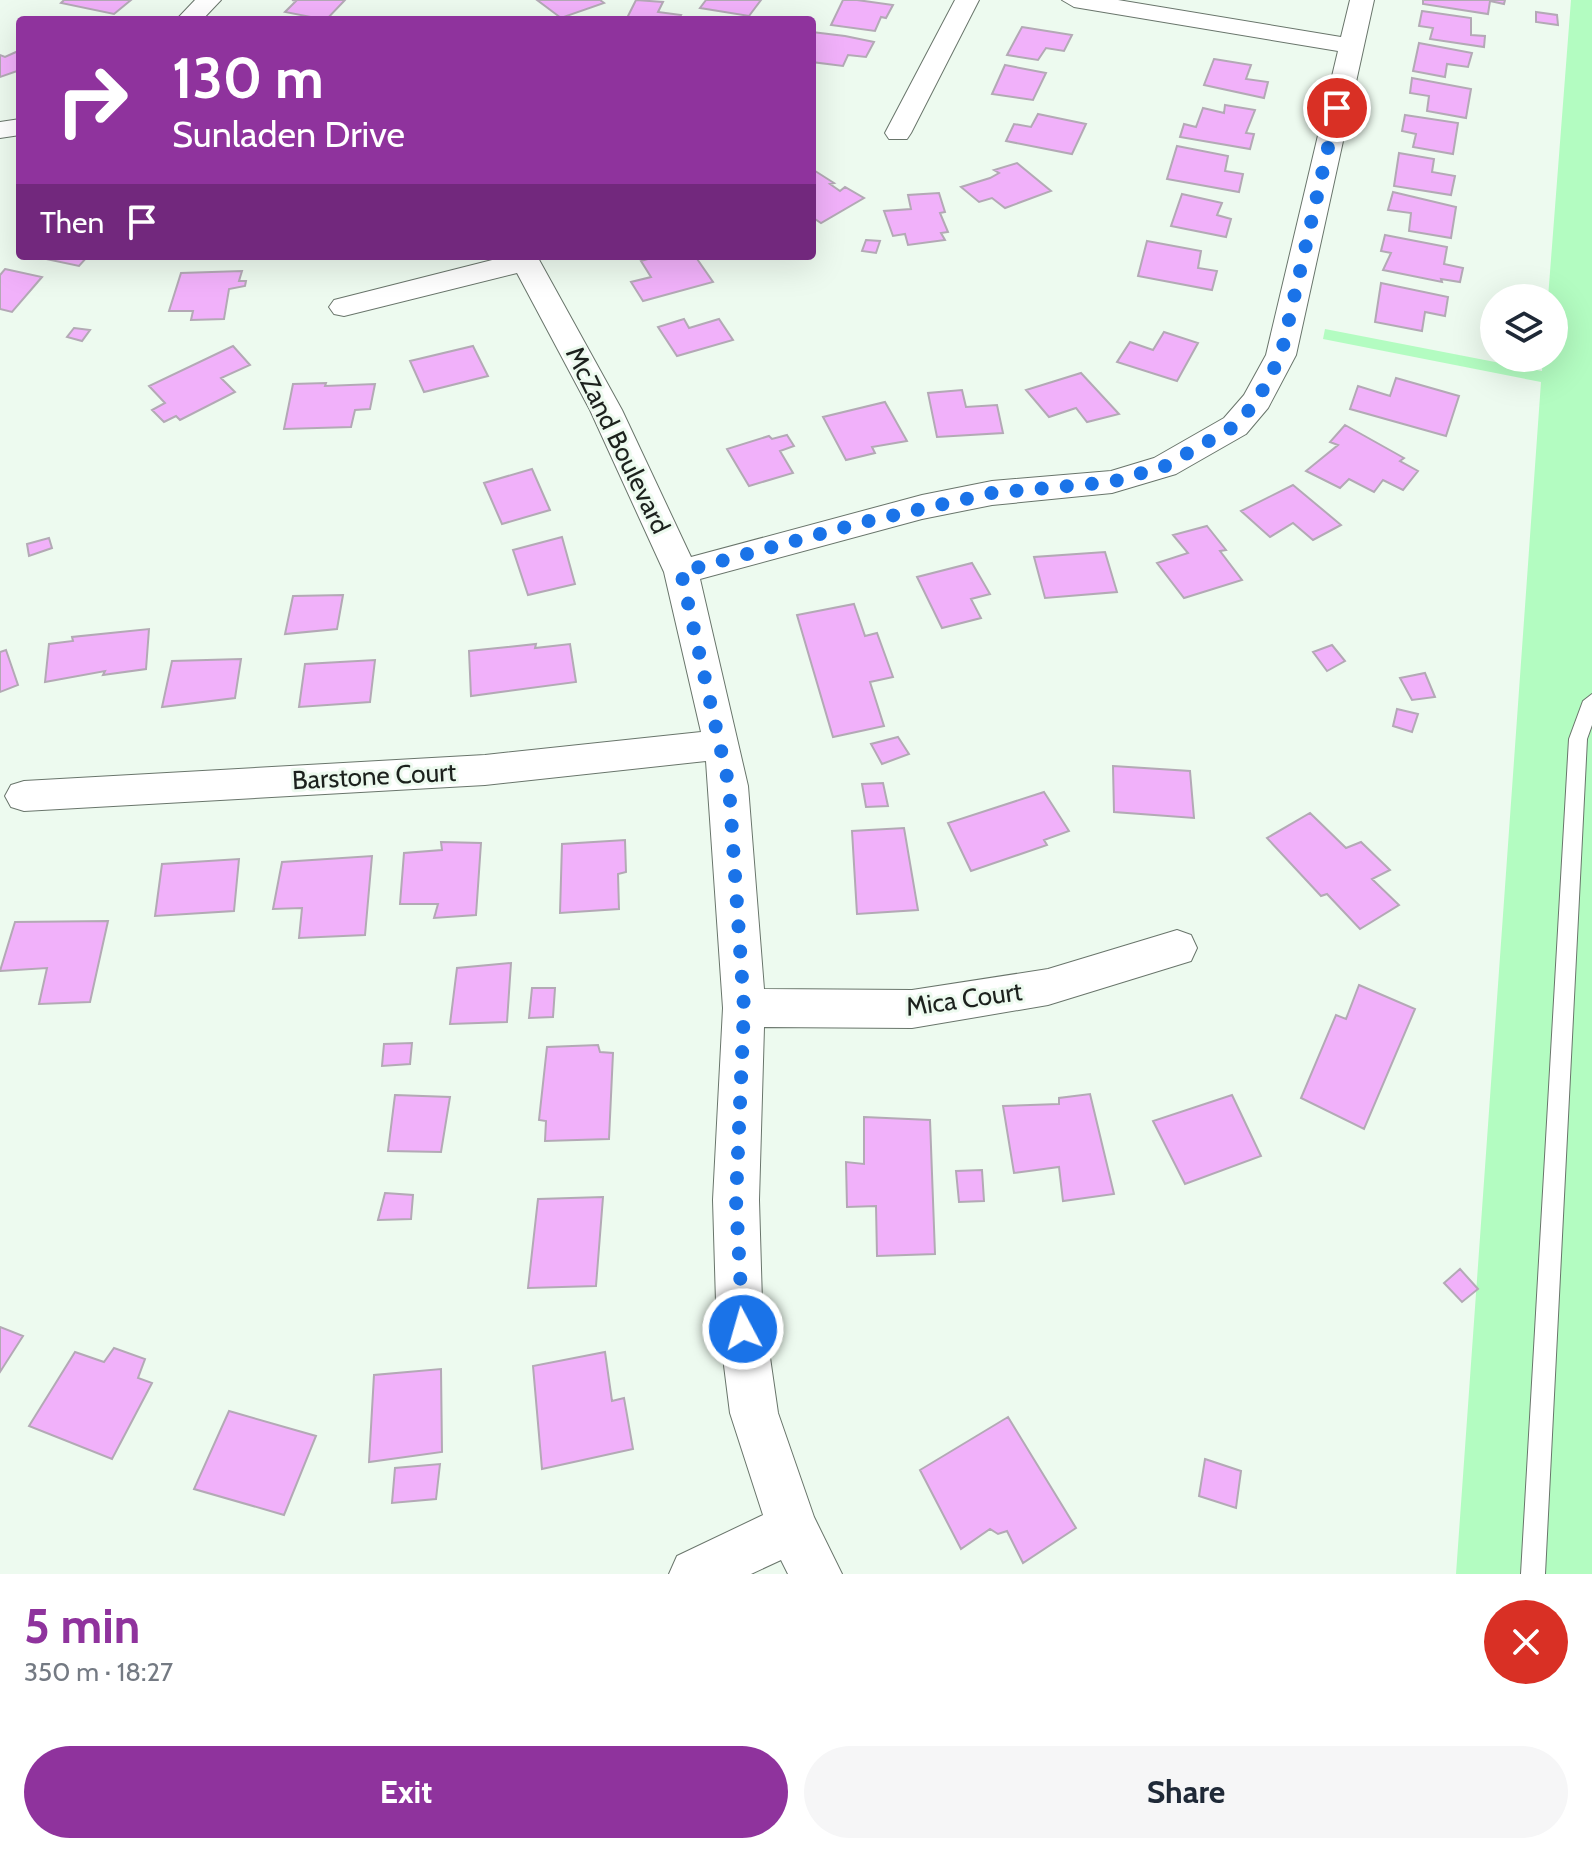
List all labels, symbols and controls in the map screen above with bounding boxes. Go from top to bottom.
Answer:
text: 130 m [172,44,324,112]
icon: right [40,48,144,152]
pin [1303,74,1371,142]
icon: arrive [1315,86,1359,130]
text: Sunladen Drive [172,112,405,156]
icon: arrive [120,200,164,244]
text: Then [40,204,104,241]
map controls [1480,284,1568,372]
button: layers [1480,284,1568,372]
street label: McZand Boulevard [559,341,677,539]
street label: Barstone Court [291,756,457,796]
street label: Mica Court [904,975,1024,1023]
position arrow [701,1287,785,1371]
text: 5 min [24,1597,140,1655]
button: close [1484,1600,1568,1684]
text: 350 m · 18:27 [24,1656,173,1688]
button: Exit [24,1746,788,1838]
button: Share [804,1746,1568,1838]

